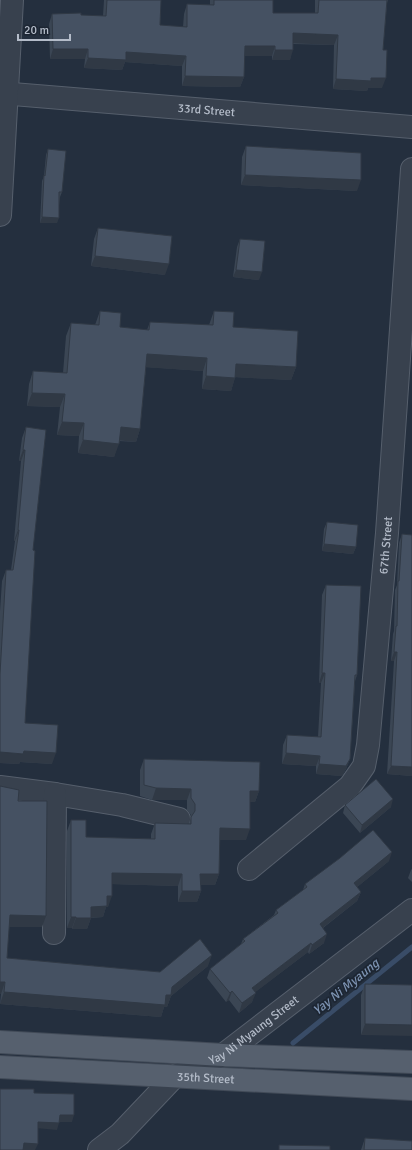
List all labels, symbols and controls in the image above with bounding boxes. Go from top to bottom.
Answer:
scale bar [18,16,70,42]
text: 20 m [24,23,49,38]
street label: 33rd Street [177,100,236,120]
street label: 67th Street [376,516,396,575]
water label: Yay Ni Myaung [310,955,383,1019]
street label: Yay Ni Myaung Street [206,992,302,1068]
street label: 35th Street [177,1069,235,1087]

